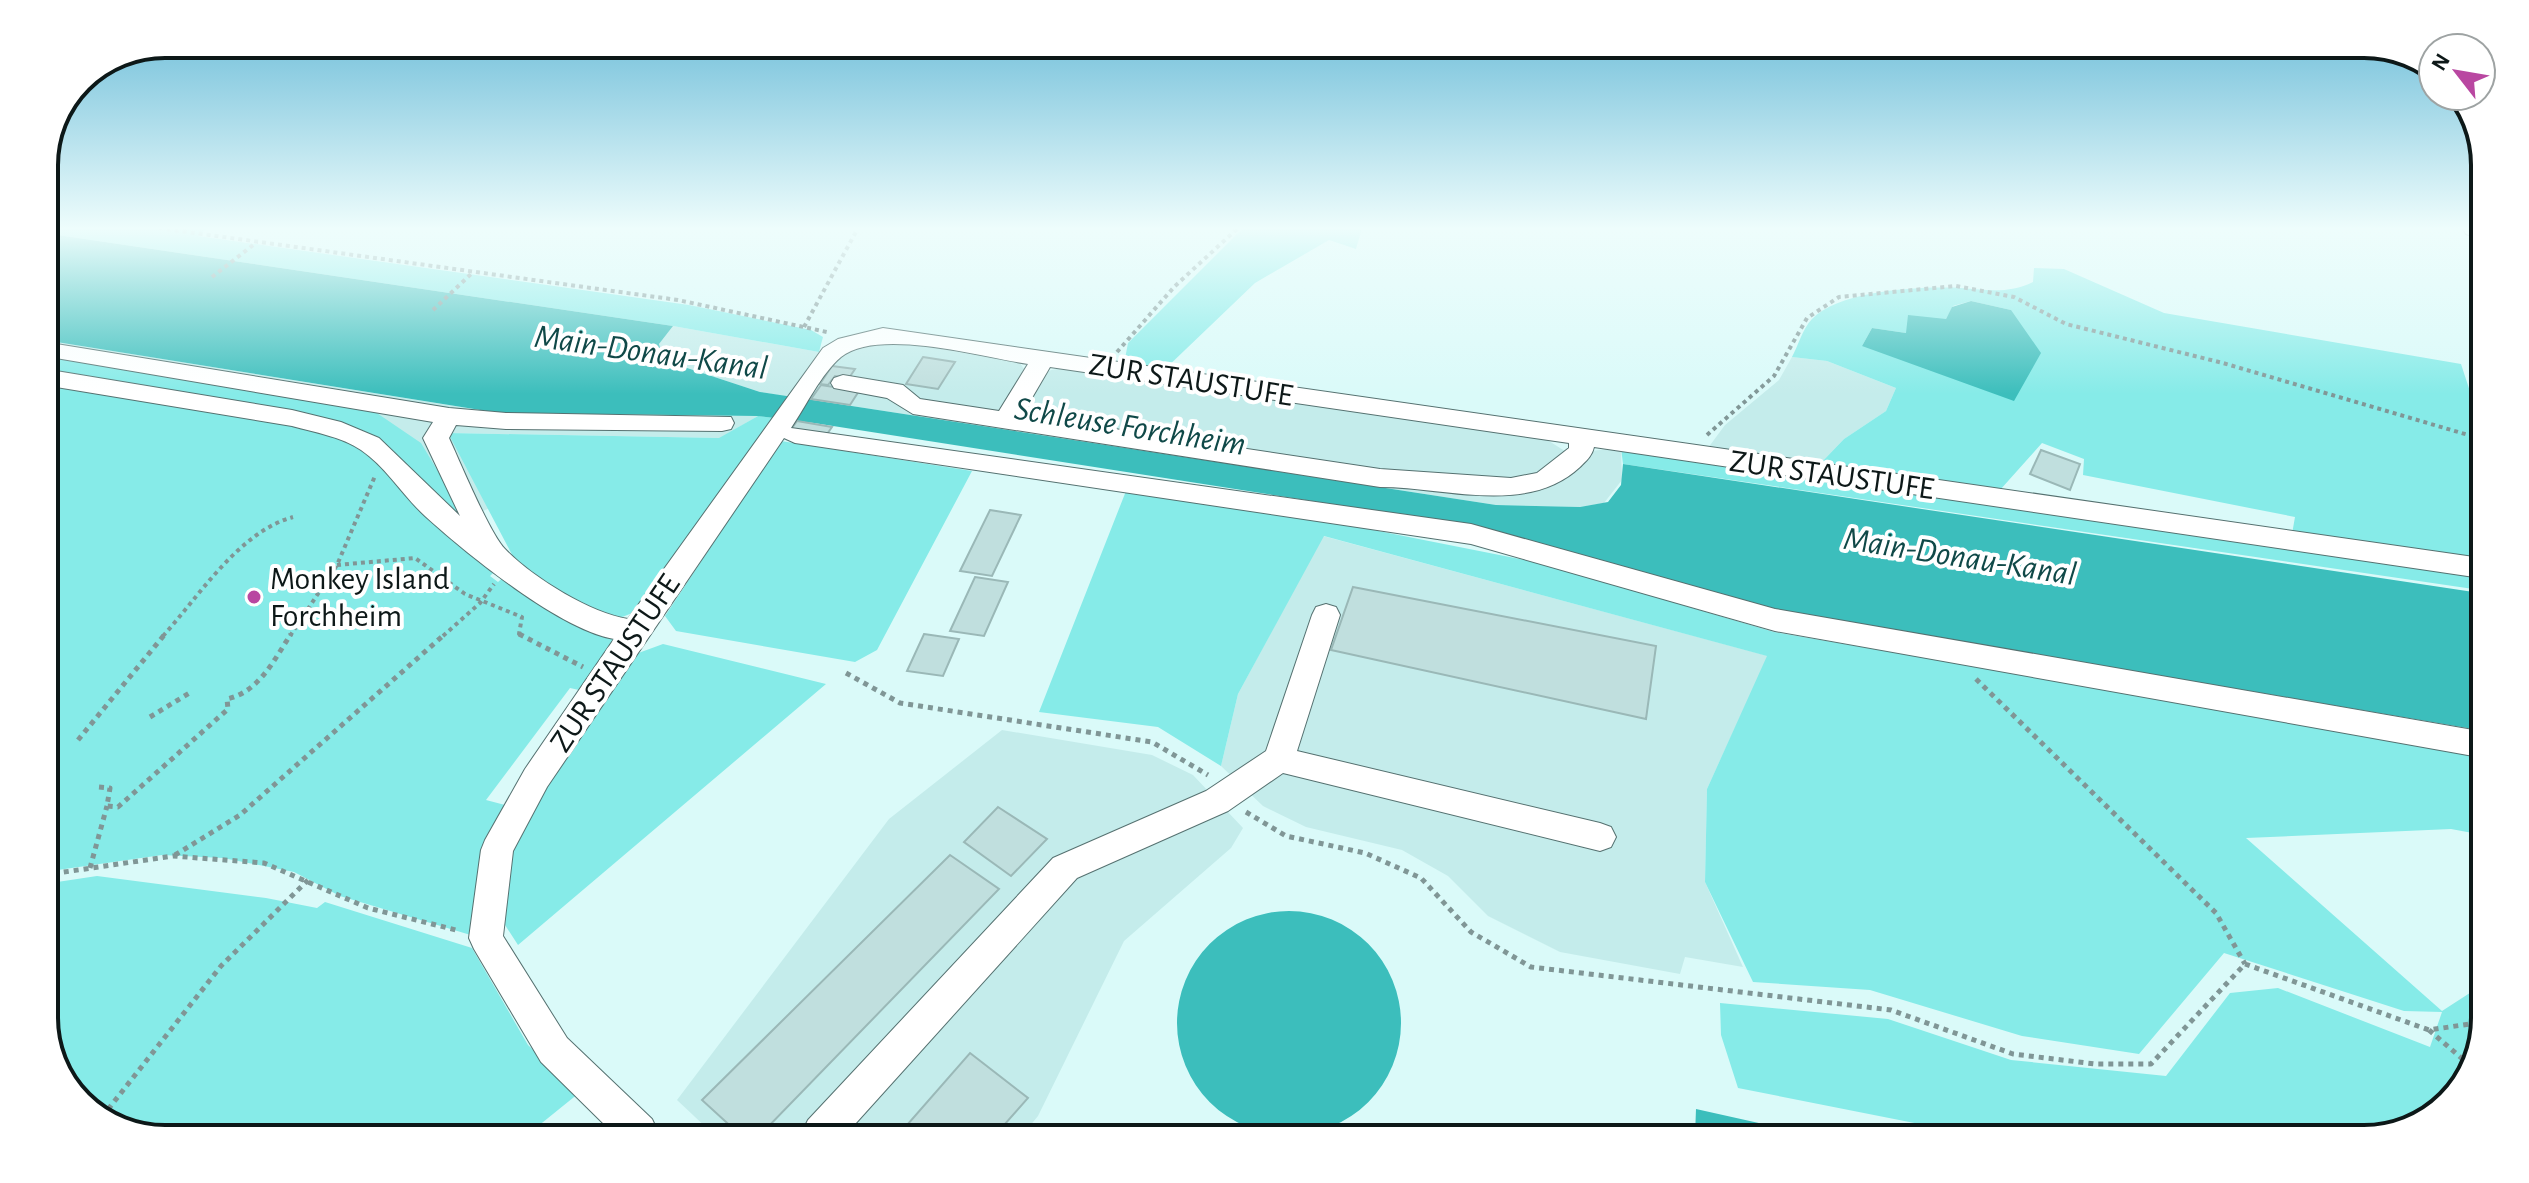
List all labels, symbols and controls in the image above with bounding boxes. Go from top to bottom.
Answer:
north arrow [2417,32,2497,112]
text: N [2427,50,2454,74]
water label: Main-Donau-Kanal [532,320,770,386]
street label: ZUR STAUSTUFE [1087,348,1295,412]
water label: Schleuse Forchheim [1012,392,1248,462]
street label: ZUR STAUSTUFE [1728,445,1936,505]
water label: Main-Donau-Kanal [1841,522,2079,592]
place label: Monkey Island Forchheim [270,563,450,632]
street label: ZUR STAUSTUFE [544,569,686,757]
marker: Monkey Island Forchheim [245,588,263,606]

